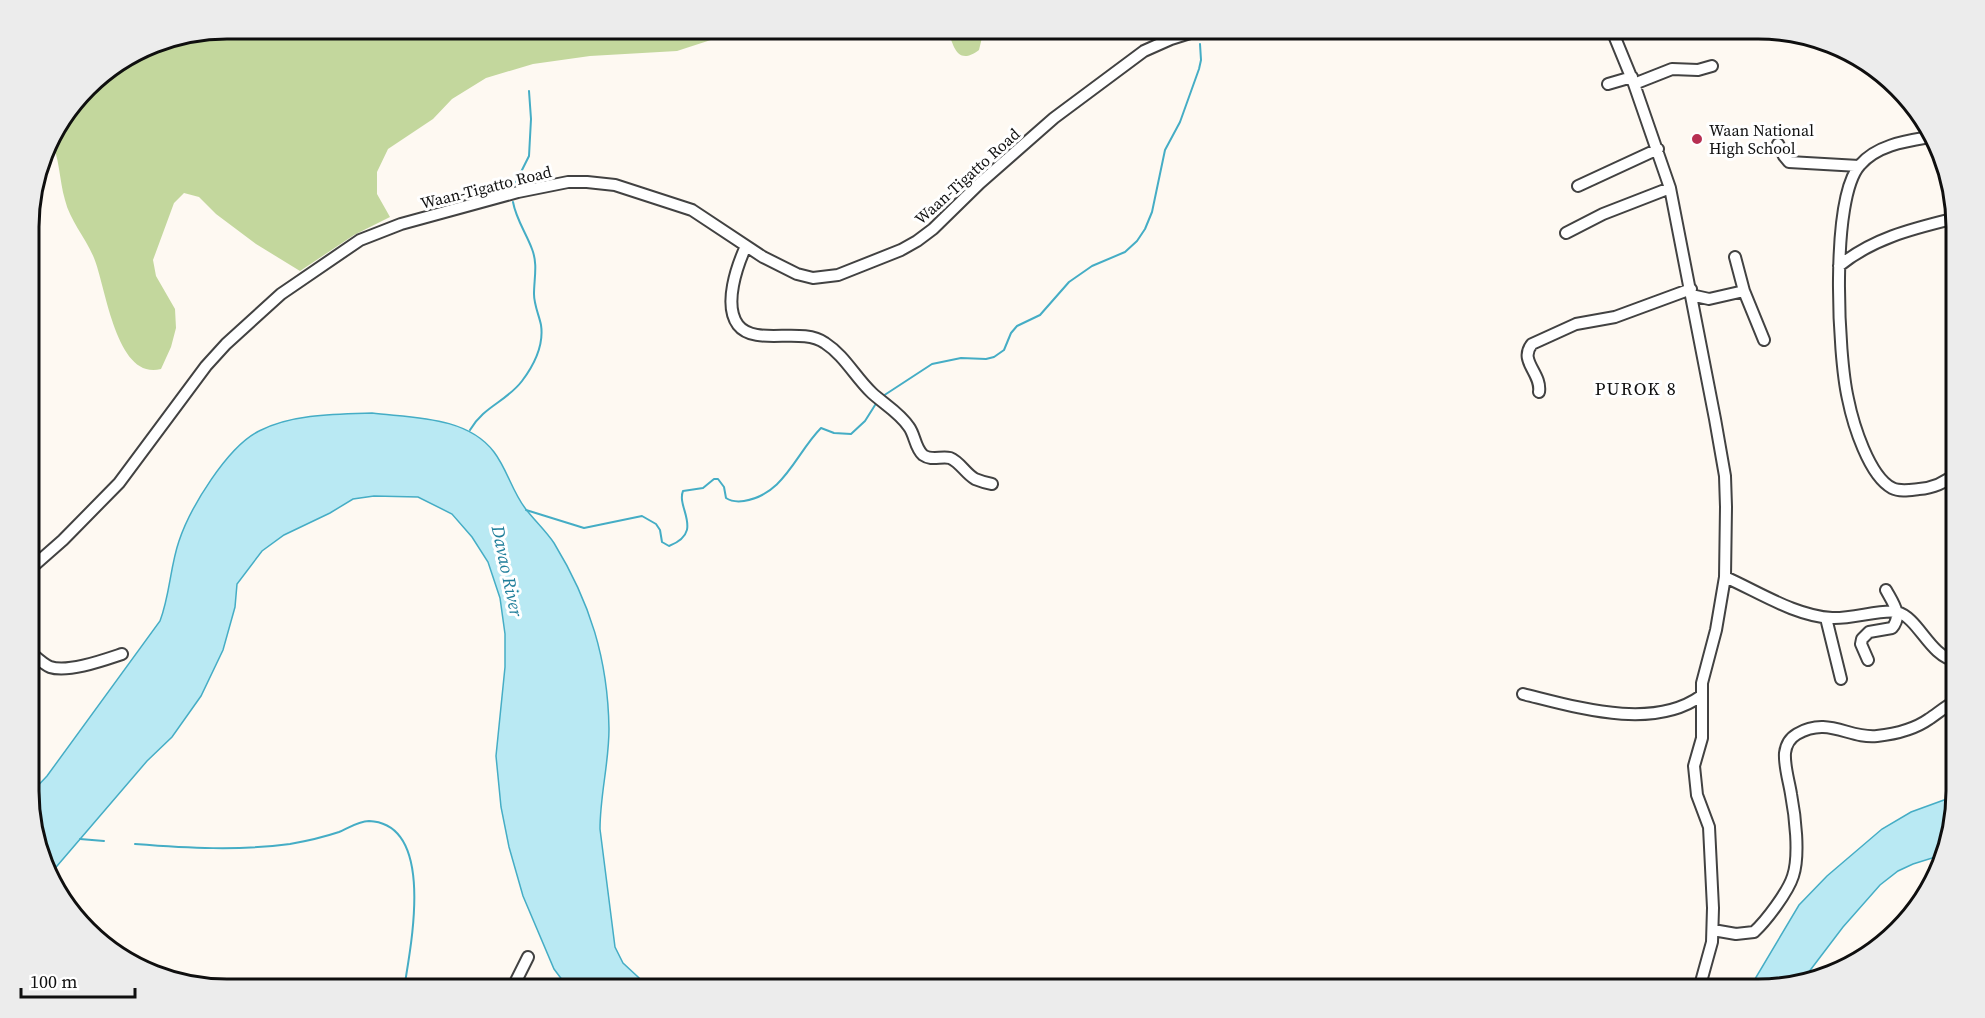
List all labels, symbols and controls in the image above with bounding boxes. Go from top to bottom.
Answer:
place label: Waan National High School [1709,119,1814,159]
street label: Waan-Tigatto Road [910,123,1024,229]
marker: Waan National High School [1690,132,1704,146]
street label: Waan-Tigatto Road [418,160,554,214]
district label: PUROK 8 [1595,376,1677,401]
water label: Davao River [485,522,529,619]
scale bar [21,961,135,999]
text: 100 m [30,969,77,994]

